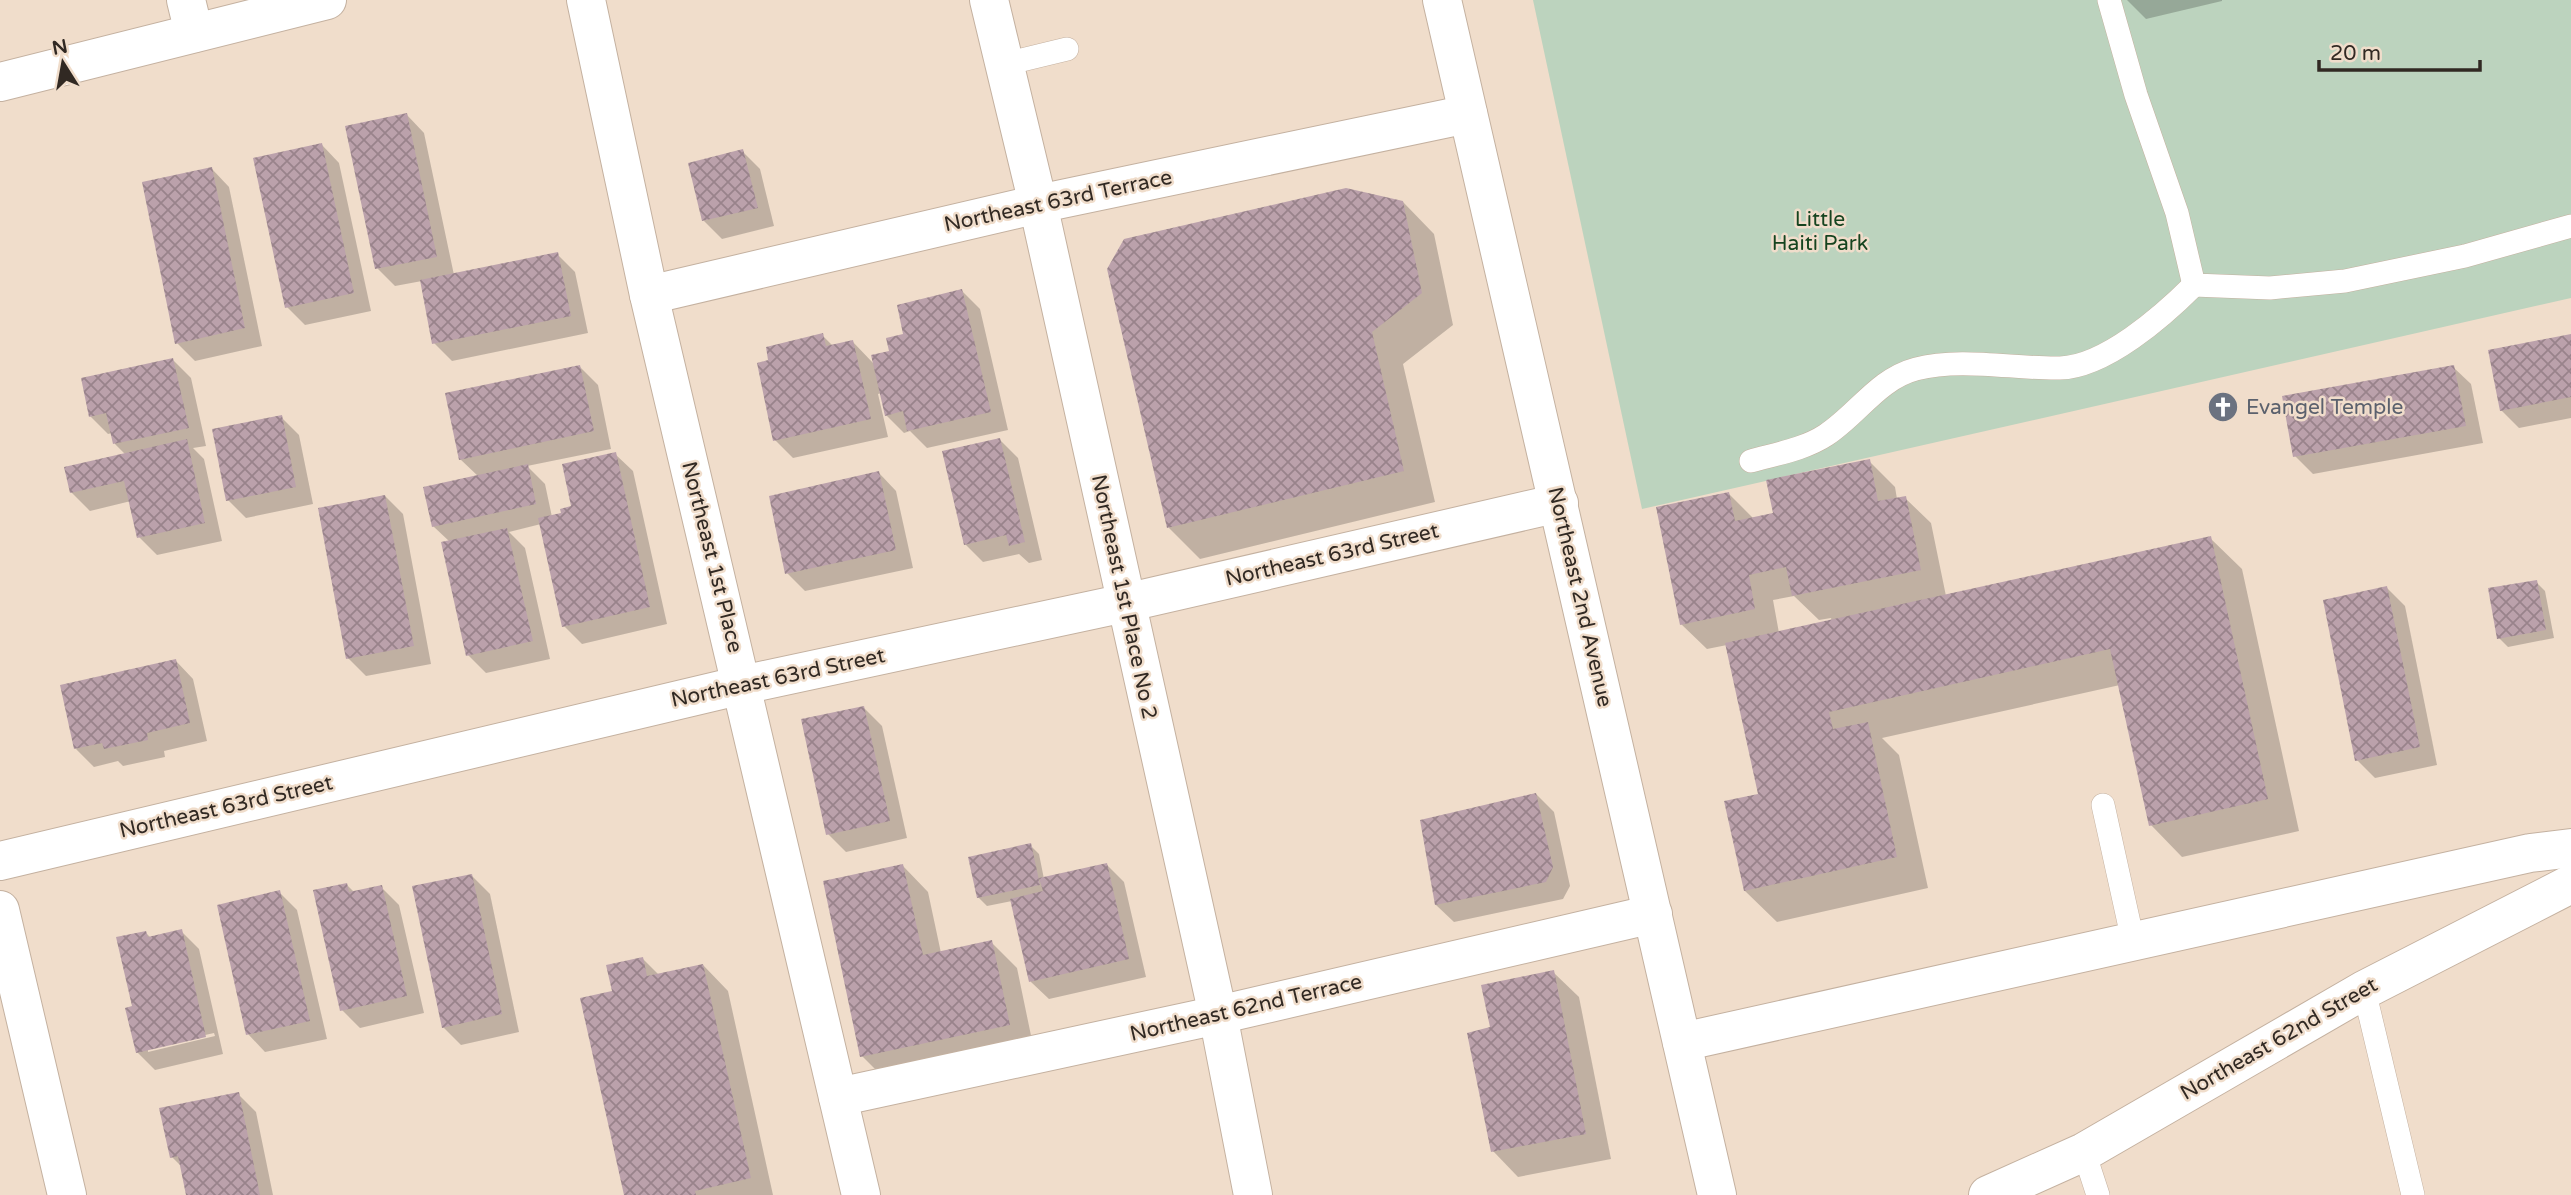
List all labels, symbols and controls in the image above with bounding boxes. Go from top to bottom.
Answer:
north arrow [28,28,98,98]
scale bar [2319,28,2480,72]
text: N [50,35,70,60]
text: 20 m [2330,41,2381,66]
street label: Northeast 63rd Terrace [942,165,1174,237]
park label: Little Haiti Park [1772,207,1868,256]
church icon: Evangel Temple [2206,390,2240,424]
place label: Evangel Temple [2246,395,2404,420]
street label: Northeast 1st Place [676,459,748,655]
street label: Northeast 1st Place No 2 [1086,472,1162,722]
street label: Northeast 2nd Avenue [1542,484,1618,710]
street label: Northeast 63rd Street [1223,518,1441,592]
street label: Northeast 63rd Street [669,643,887,713]
street label: Northeast 63rd Street [117,770,335,844]
street label: Northeast 62nd Terrace [1128,969,1365,1047]
street label: Northeast 62nd Street [2176,972,2382,1106]

